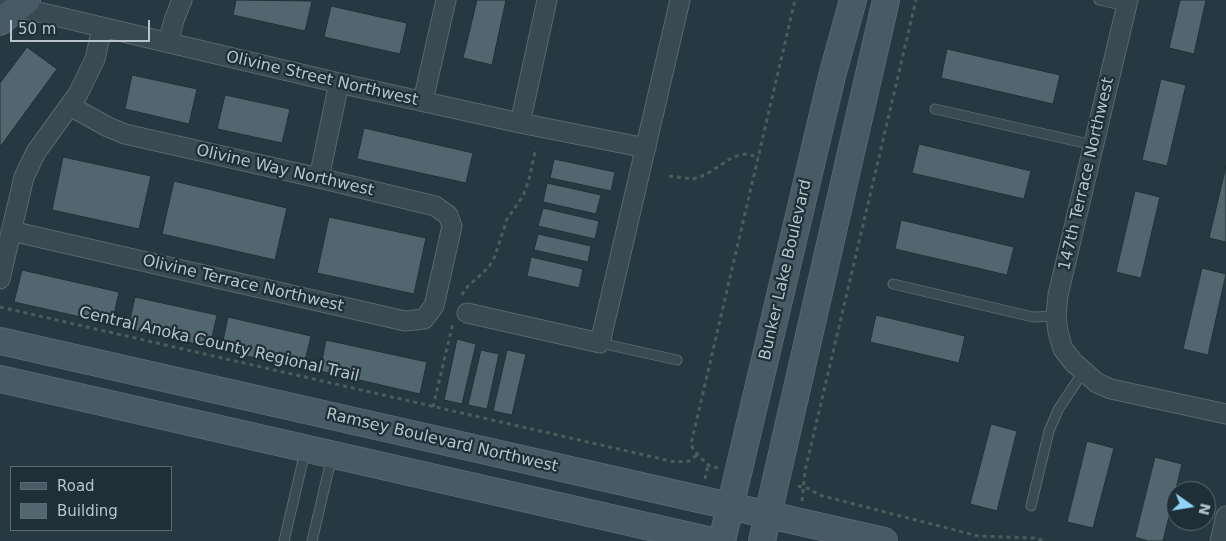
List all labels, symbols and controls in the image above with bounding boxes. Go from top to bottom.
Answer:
scale bar [12,10,152,42]
text: 50 m [18,20,56,38]
street label: Olivine Street Northwest [224,48,420,110]
street label: 147th Terrace Northwest [1055,76,1119,272]
street label: Olivine Way Northwest [194,141,376,201]
street label: Bunker Lake Boulevard [756,178,816,362]
street label: Olivine Terrace Northwest [140,251,346,317]
street label: Central Anoka County Regional Trail [77,303,361,387]
street label: Ramsey Boulevard Northwest [324,405,560,477]
legend [10,466,172,531]
text: Road [57,477,95,495]
north arrow [1166,481,1216,531]
text: Building [57,502,118,520]
text: N [1196,502,1214,517]

